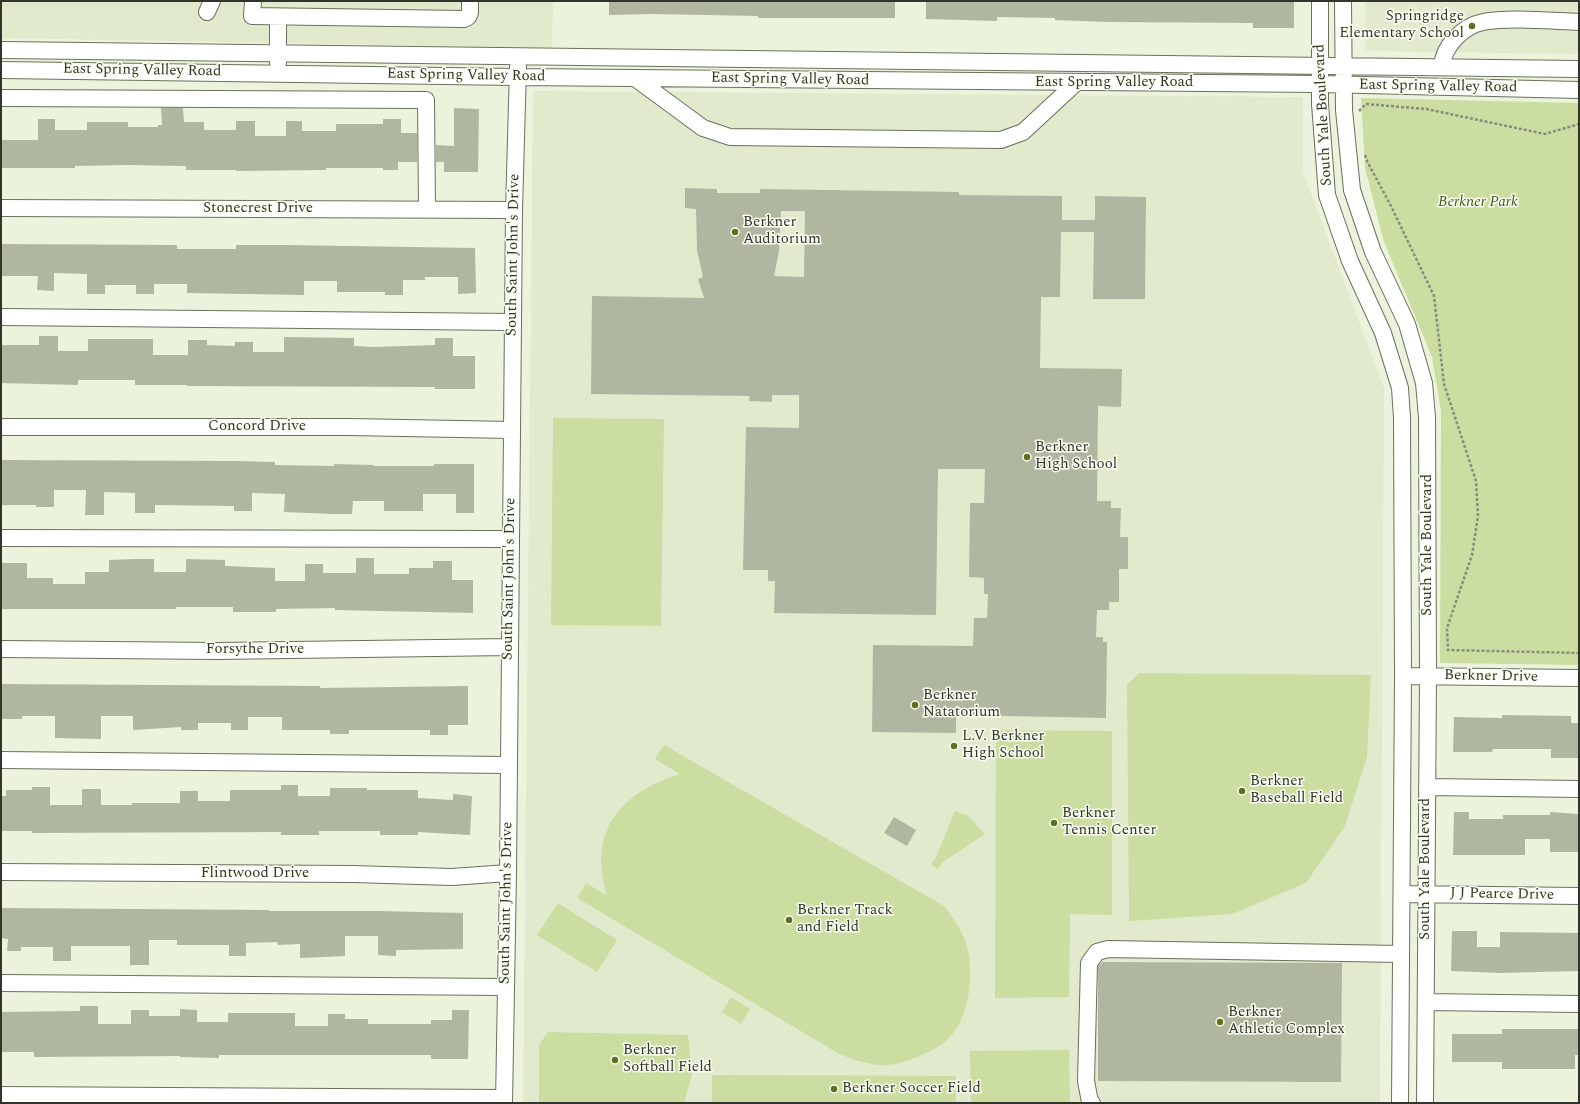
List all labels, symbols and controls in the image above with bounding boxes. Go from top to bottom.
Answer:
place label: Springridge Elementary School [1339,8,1464,43]
marker: Springridge Elementary School [1467,21,1477,31]
street label: South Yale Boulevard [1311,44,1337,186]
street label: East Spring Valley Road [63,61,221,81]
street label: East Spring Valley Road [387,66,545,86]
street label: East Spring Valley Road [711,70,869,90]
street label: East Spring Valley Road [1035,74,1193,92]
street label: East Spring Valley Road [1359,77,1517,97]
street label: South Saint John's Drive [504,174,524,336]
park label: Berkner Park [1438,194,1518,212]
street label: Stonecrest Drive [203,200,313,218]
place label: Berkner Auditorium [743,214,821,249]
marker: Berkner Auditorium [730,227,740,237]
street label: Concord Drive [208,418,306,436]
place label: Berkner High School [1035,439,1117,474]
marker: Berkner High School [1022,452,1032,462]
street label: South Yale Boulevard [1419,474,1437,616]
street label: South Saint John's Drive [500,498,520,660]
street label: Forsythe Drive [206,641,304,659]
street label: Berkner Drive [1444,667,1538,687]
place label: Berkner Natatorium [923,687,1000,722]
marker: Berkner Natatorium [910,700,920,710]
place label: L.V. Berkner High School [962,728,1044,763]
marker: L.V. Berkner High School [949,741,959,751]
place label: Berkner Baseball Field [1250,773,1343,808]
marker: Berkner Baseball Field [1237,786,1247,796]
street label: South Yale Boulevard [1417,798,1435,940]
place label: Berkner Tennis Center [1062,805,1156,840]
marker: Berkner Tennis Center [1049,818,1059,828]
street label: South Saint John's Drive [497,822,517,984]
street label: Flintwood Drive [201,865,309,883]
street label: J J Pearce Drive [1450,885,1554,905]
place label: Berkner Track and Field [797,902,893,937]
marker: Berkner Track and Field [784,915,794,925]
place label: Berkner Athletic Complex [1228,1004,1345,1039]
marker: Berkner Athletic Complex [1215,1017,1225,1027]
place label: Berkner Softball Field [623,1042,712,1077]
marker: Berkner Softball Field [610,1055,620,1065]
place label: Berkner Soccer Field [842,1080,981,1098]
marker: Berkner Soccer Field [829,1084,839,1094]

